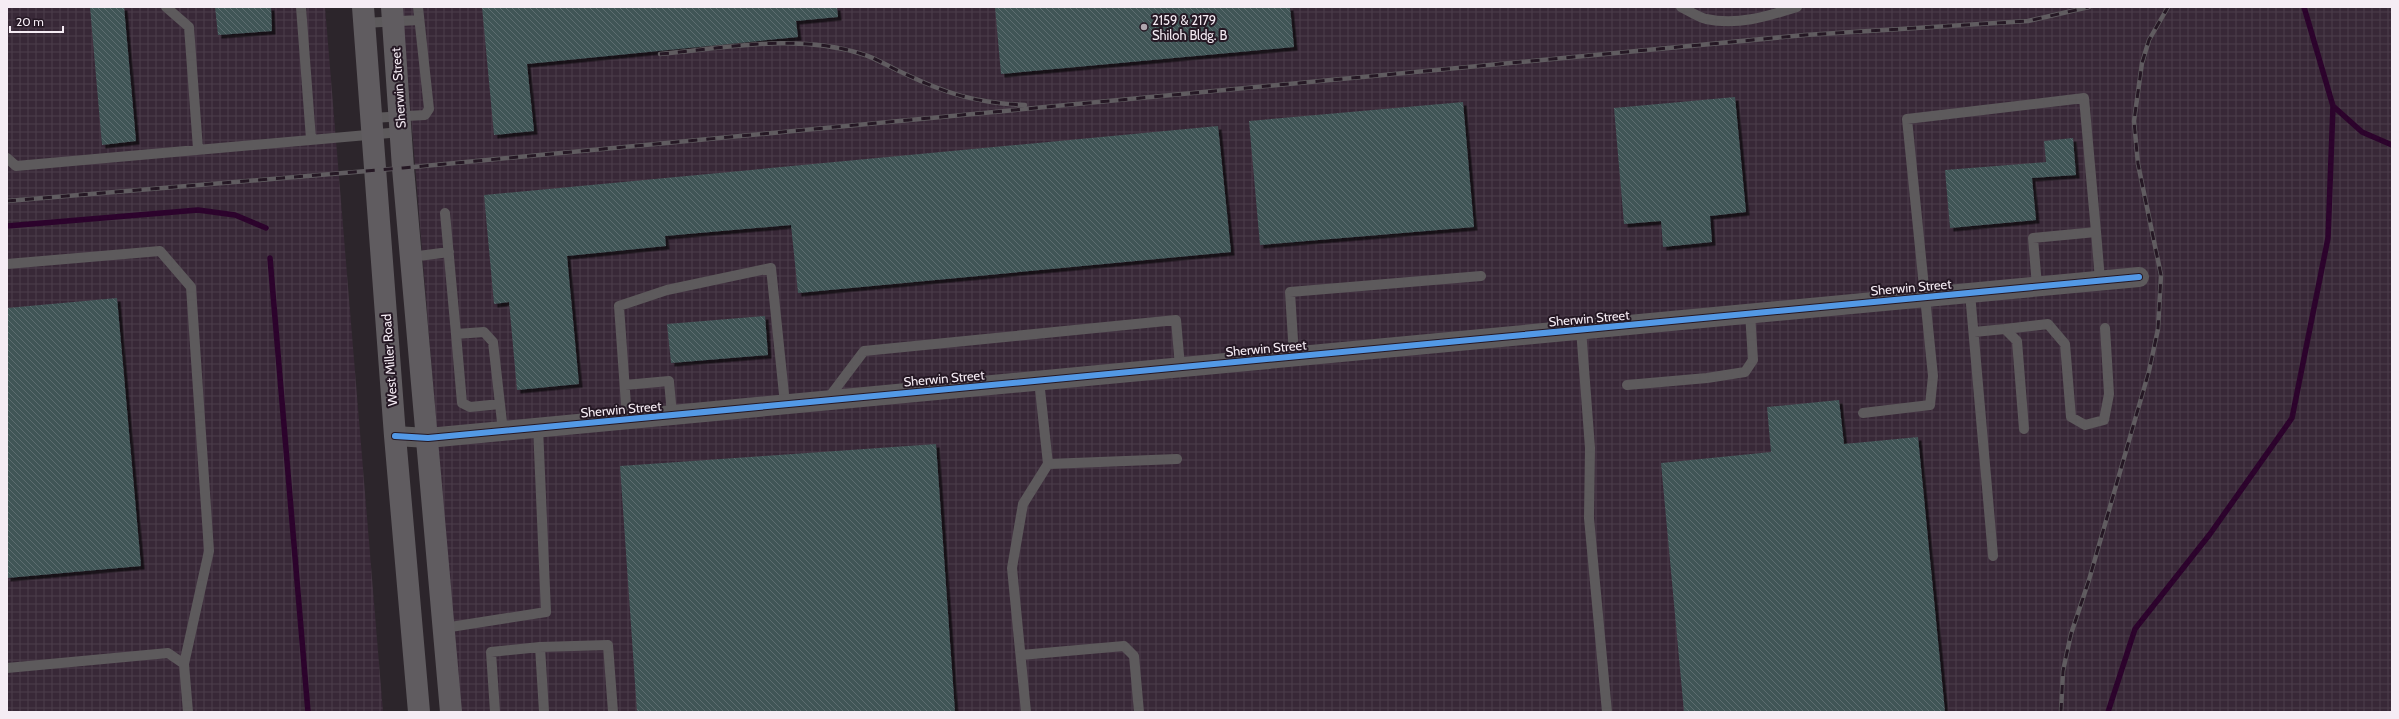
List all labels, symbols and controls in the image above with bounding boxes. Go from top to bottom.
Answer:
scale bar [10,8,63,34]
place label: 2159 & 2179 Shiloh Bldg. B [1152,12,1227,43]
text: 20 m [16,14,44,29]
marker: 2159 & 2179 Shiloh Bldg. B [1139,22,1149,32]
street label: Sherwin Street [387,46,409,129]
street label: Sherwin Street [1870,275,1953,299]
street label: Sherwin Street [1548,306,1631,330]
street label: West Miller Road [378,313,400,407]
street label: Sherwin Street [1225,336,1308,360]
street label: Sherwin Street [903,366,986,390]
street label: Sherwin Street [580,397,663,421]

